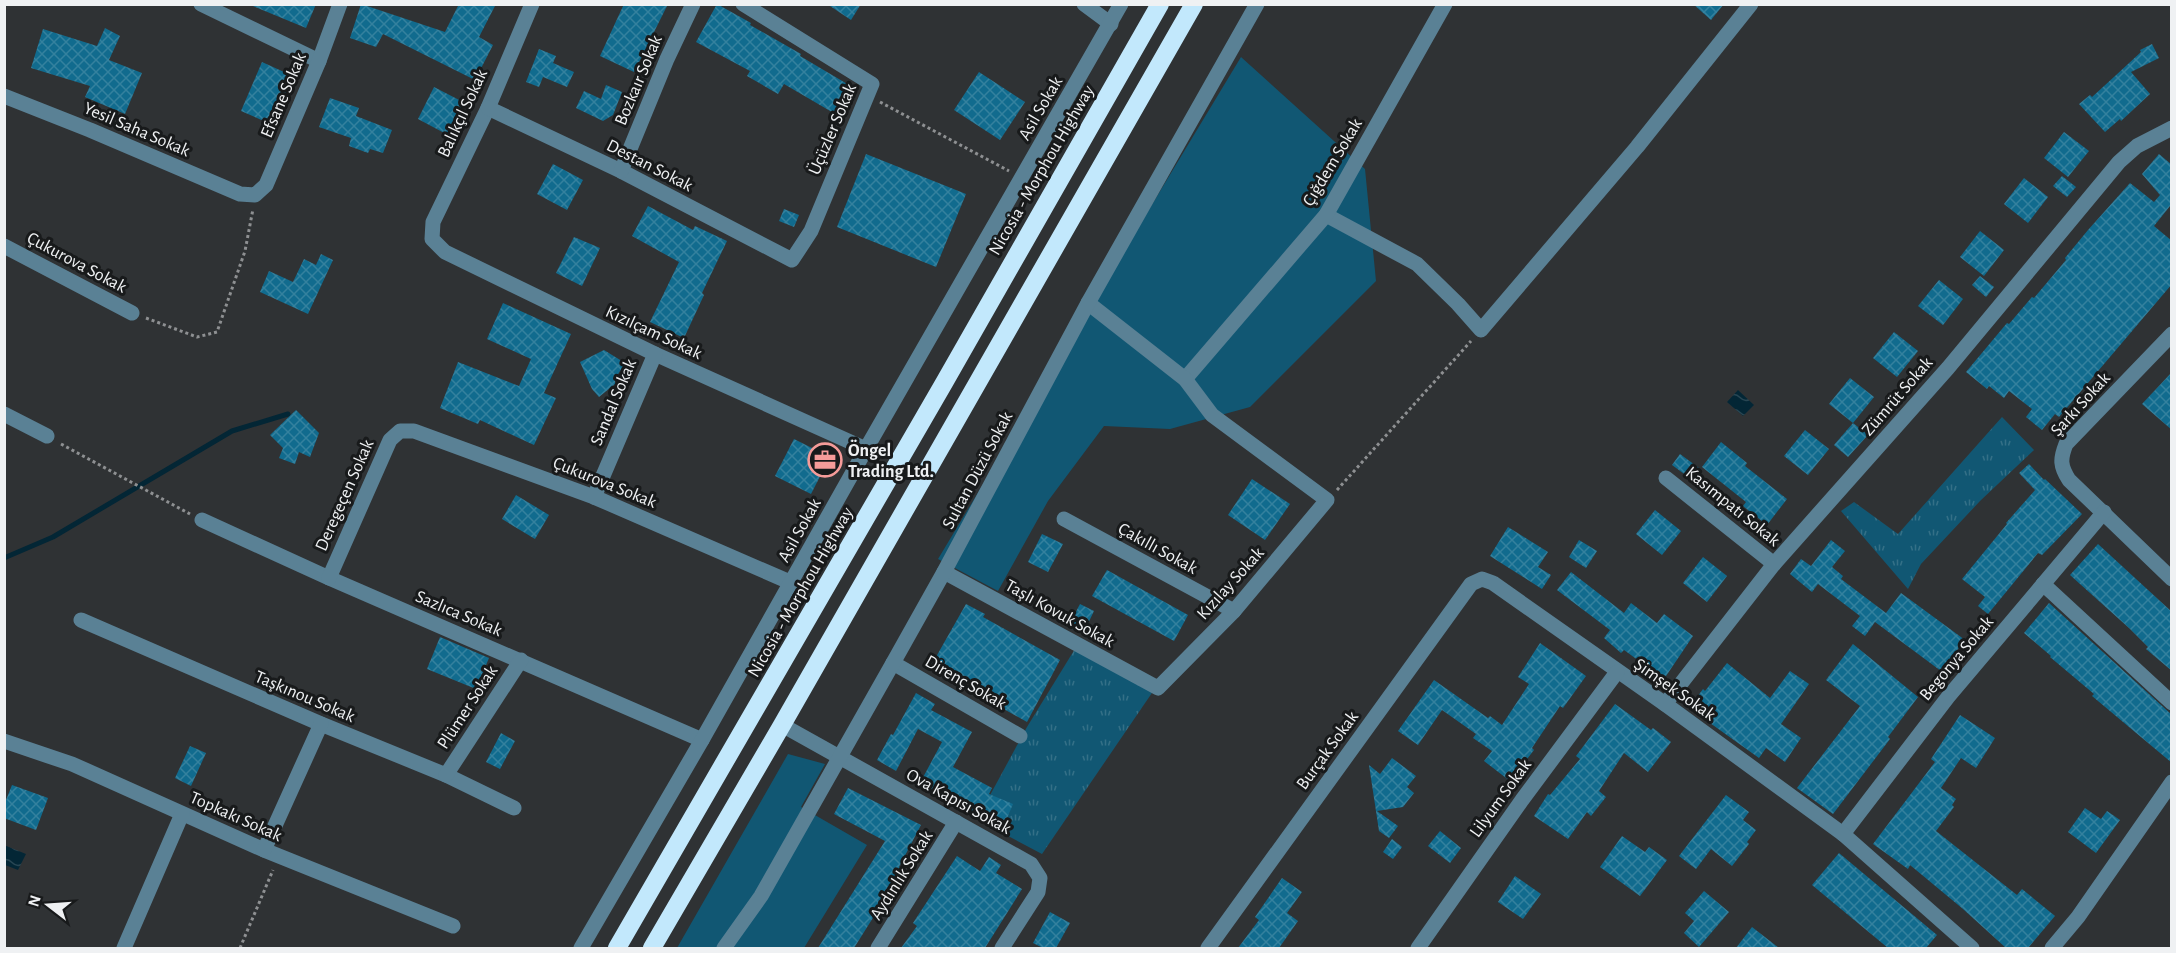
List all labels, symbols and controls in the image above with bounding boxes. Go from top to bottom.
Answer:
street label: Bozkaır Sokak [612,32,666,128]
street label: Efsane Sokak [258,50,310,141]
street label: Balıkçıl Sokak [435,66,491,160]
street label: Asil Sokak [1016,73,1067,143]
street label: Üçüzler Sokak [804,80,860,178]
street label: Nicosia - Morphou Highway [986,82,1098,259]
street label: Yesil Saha Sokak [81,99,193,161]
street label: Çığdem Sokak [1300,115,1366,210]
street label: Destan Sokak [604,137,696,196]
street label: Çukurova Sokak [24,229,130,297]
street label: Kızılçam Sokak [603,303,705,363]
street label: Zümrüt Sokak [1859,353,1937,439]
street label: Sandal Sokak [588,356,640,448]
street label: Şarkı Sokak [2048,369,2114,440]
street label: Sultan Düzü Sokak [939,408,1017,532]
street label: Deregeçen Sokak [312,436,378,554]
place label: Öngel Trading Ltd. [848,439,934,481]
office icon: Öngel Trading Ltd. [807,442,843,478]
street label: Çukurova Sokak [550,454,660,512]
street label: Kasımpatı Sokak [1682,464,1783,551]
street label: Asil Sokak [775,495,825,566]
street label: Nicosia - Morphou Highway [745,504,857,681]
street label: Çakıllı Sokak [1115,520,1201,578]
street label: Kızılay Sokak [1194,543,1268,623]
street label: Taşlı Kovuk Sokak [1002,576,1118,652]
street label: Sazlıca Sokak [413,588,505,640]
street label: Begonya Sokak [1916,612,1998,704]
street label: Direnç Sokak [922,652,1010,714]
street label: Şimşek Sokak [1630,655,1719,725]
street label: Plümer Sokak [434,662,502,753]
street label: Taşkınou Sokak [252,668,358,726]
street label: Burçak Sokak [1293,707,1363,793]
street label: Lilyum Sokak [1467,756,1535,841]
street label: Ova Kapısı Sokak [903,766,1015,838]
street label: Topkakı Sokak [187,789,285,846]
street label: Aydınlık Sokak [867,827,937,923]
north arrow [18,875,78,935]
text: N [25,893,44,909]

